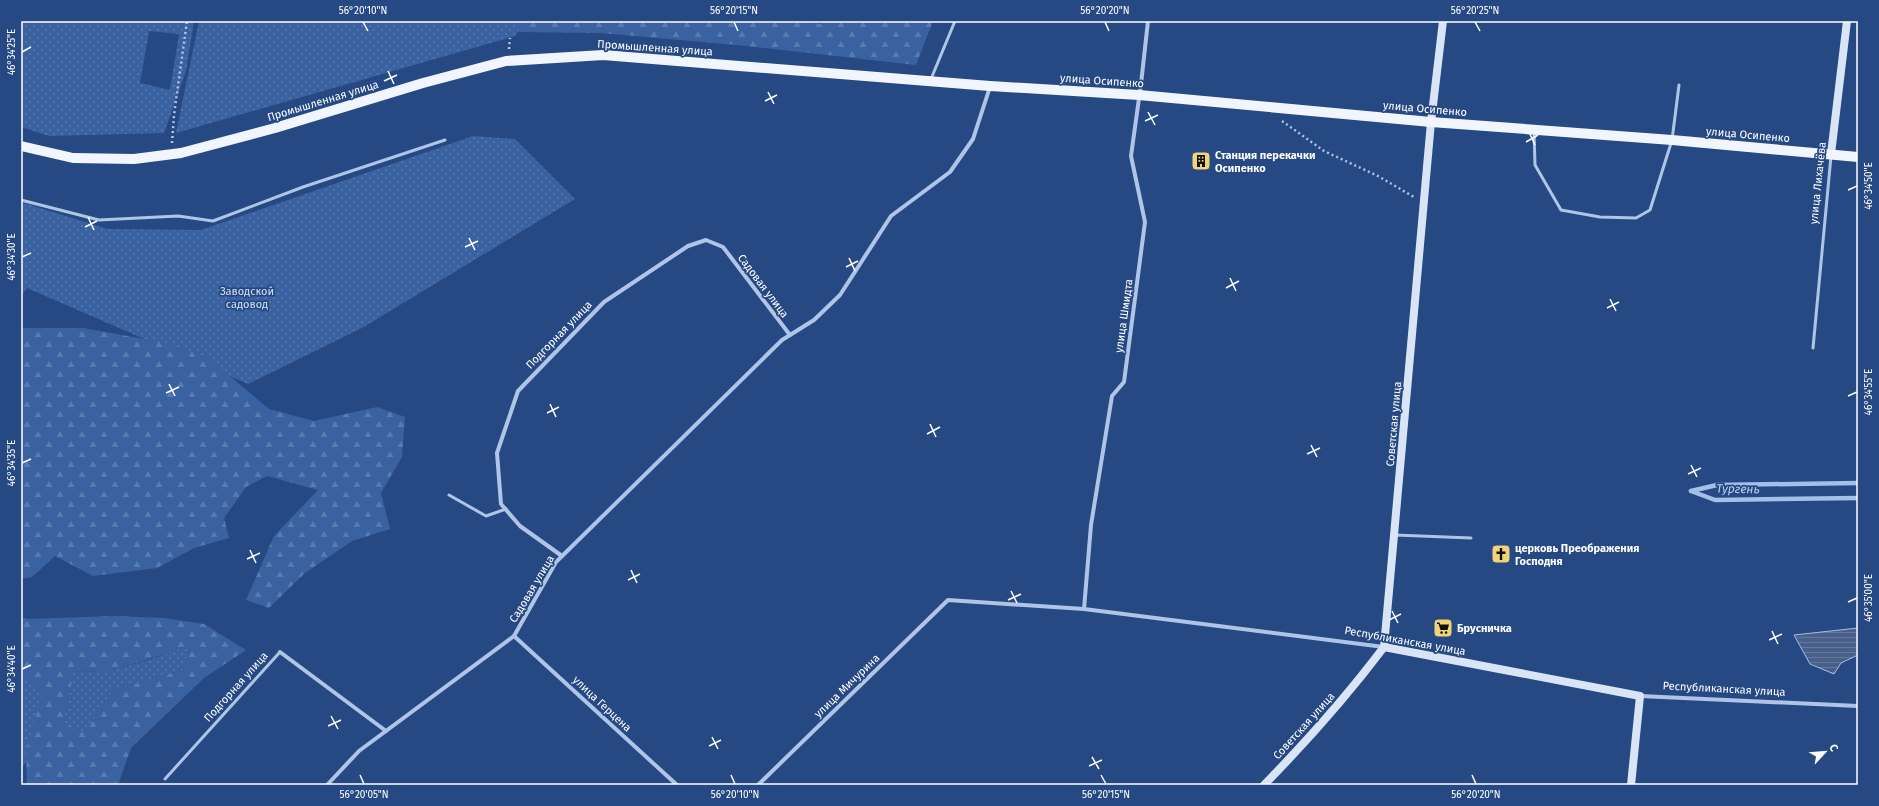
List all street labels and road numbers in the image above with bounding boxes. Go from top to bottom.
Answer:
street label: Промышленная улица [597,37,713,59]
street label: улица Осипенко [1060,72,1144,90]
street label: Промышленная улица [266,78,380,124]
street label: улица Осипенко [1383,99,1467,119]
street label: улица Осипенко [1706,125,1790,145]
street label: улица Лихачёва [1807,141,1829,225]
street label: Садовая улица [735,252,791,320]
street label: улица Шмидта [1112,278,1136,354]
street label: Подгорная улица [523,298,595,372]
street label: Советская улица [1384,381,1404,467]
street label: Садовая улица [507,553,557,625]
street label: Республиканская улица [1343,624,1467,658]
street label: Подгорная улица [201,649,271,725]
street label: улица Мичурина [812,651,882,720]
street label: улица Герцена [570,674,634,734]
street label: Республиканская улица [1662,679,1786,699]
street label: Советская улица [1271,690,1337,762]

